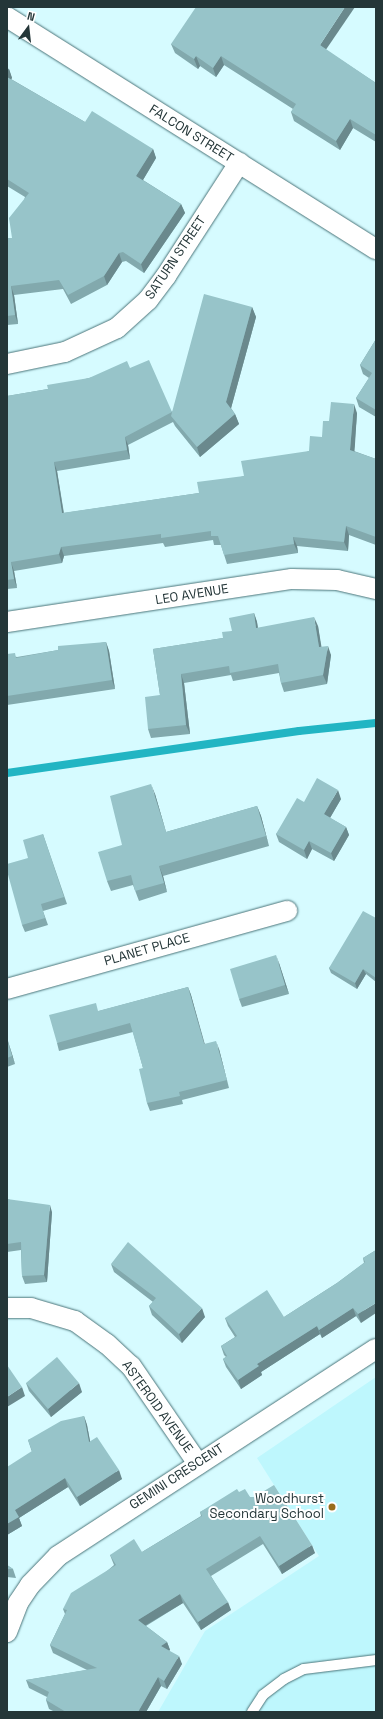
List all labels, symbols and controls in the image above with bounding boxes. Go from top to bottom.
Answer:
north arrow [8,8,48,48]
text: N [26,9,36,24]
street label: FALCON STREET [146,102,236,166]
street label: SATURN STREET [142,213,210,303]
street label: LEO AVENUE [154,582,230,608]
street label: PLANET PLACE [102,930,192,970]
street label: ASTEROID AVENUE [118,1358,196,1456]
street label: GEMINI CRESCENT [127,1441,227,1513]
place label: Woodhurst Secondary School [210,1492,324,1523]
marker: Woodhurst Secondary School [327,1502,337,1512]

